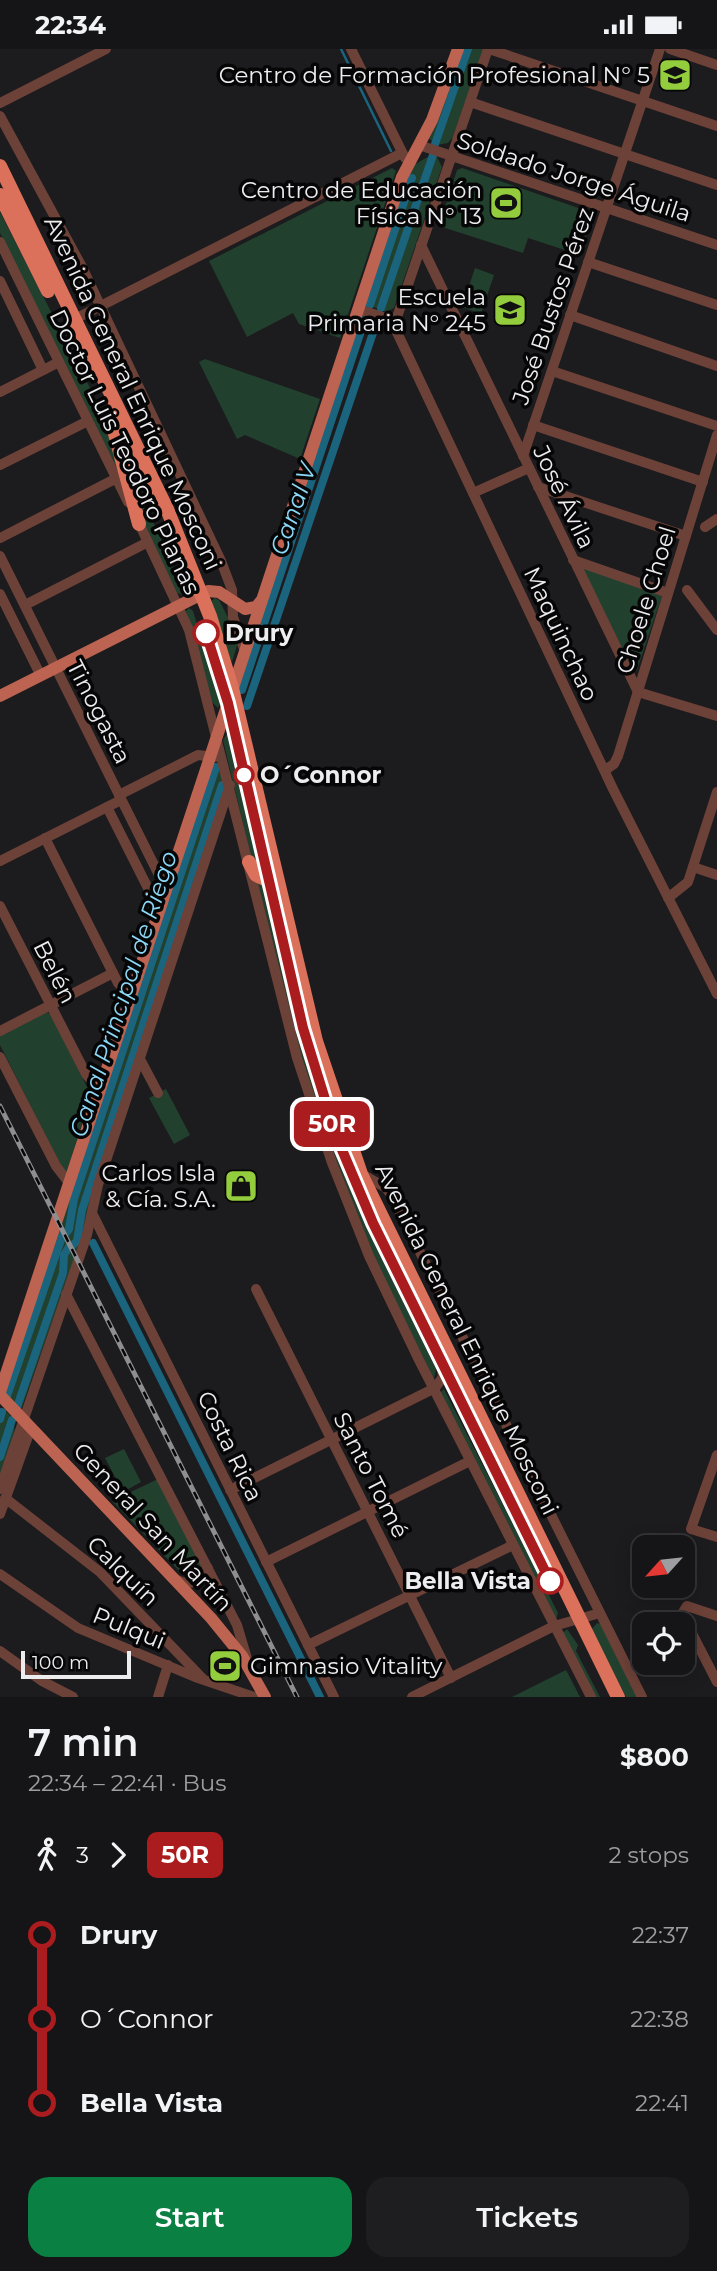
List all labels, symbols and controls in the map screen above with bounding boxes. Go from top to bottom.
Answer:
text: 22:34 [35,9,106,41]
school or university icon: Centro de Formación Profesional N° 5 [656,56,694,94]
place label: Centro de Formación Profesional N° 5 [219,61,650,89]
street label: Soldado Jorge Águila [454,126,694,228]
place label: Centro de Educación Física N° 13 [241,176,482,230]
sports icon: Centro de Educación Física N° 13 [487,184,525,222]
street label: José Bustos Pérez [506,204,600,409]
street label: Avenida General Enrique Mosconi [38,211,228,575]
place label: Escuela Primaria N° 245 [307,283,486,337]
school or university icon: Escuela Primaria N° 245 [491,291,529,329]
street label: Doctor Luis Teodoro Planas [44,305,206,599]
street label: José Ávila [527,440,601,553]
water label: Canal V [264,457,323,559]
street label: Choele Choel [610,523,682,677]
street label: Maquinchao [518,563,604,705]
place label: Drury [225,619,294,647]
marker: Drury [193,620,219,646]
street label: Tinogasta [61,656,137,768]
place label: O´Connor [260,761,381,789]
marker: O´Connor [234,765,254,785]
water label: Canal Principal de Riego [63,847,183,1141]
street label: Belén [27,936,83,1008]
line badge: 50R [292,1101,372,1147]
text: 50R [308,1109,356,1138]
place label: Carlos Isla & Cía. S.A. [101,1159,216,1213]
street label: Avenida General Enrique Mosconi [369,1159,565,1519]
shop icon: Carlos Isla & Cía. S.A. [222,1167,260,1205]
street label: Costa Rica [191,1386,269,1506]
street label: Santo Tomé [327,1407,415,1543]
street label: General San Martín [68,1437,238,1617]
street label: Calquín [81,1530,165,1612]
north arrow [632,1535,695,1598]
map controls [632,1535,695,1675]
place label: Bella Vista [404,1567,531,1595]
marker: Bella Vista [537,1568,563,1594]
street label: Pulqui [89,1601,169,1655]
button: locate [632,1612,695,1675]
sports icon: Gimnasio Vitality [206,1647,244,1685]
scale bar [21,1648,131,1680]
text: 100 m [32,1651,89,1674]
place label: Gimnasio Vitality [250,1652,443,1680]
text: 7 min [28,1719,139,1766]
text: $800 [620,1741,689,1773]
text: 22:34 – 22:41 · Bus [28,1769,227,1797]
icon: walk [28,1836,66,1874]
icon: forward [99,1836,137,1874]
text: 50R [161,1840,209,1869]
text: 3 [76,1841,89,1869]
text: 2 stops [609,1841,689,1869]
text: Drury [80,1919,157,1951]
text: 22:37 [632,1921,689,1949]
text: O´Connor [80,2003,213,2035]
text: 22:38 [630,2005,689,2033]
text: Bella Vista [80,2087,223,2119]
text: 22:41 [635,2089,689,2117]
button: Start [28,2177,352,2257]
button: Tickets [366,2177,689,2257]

